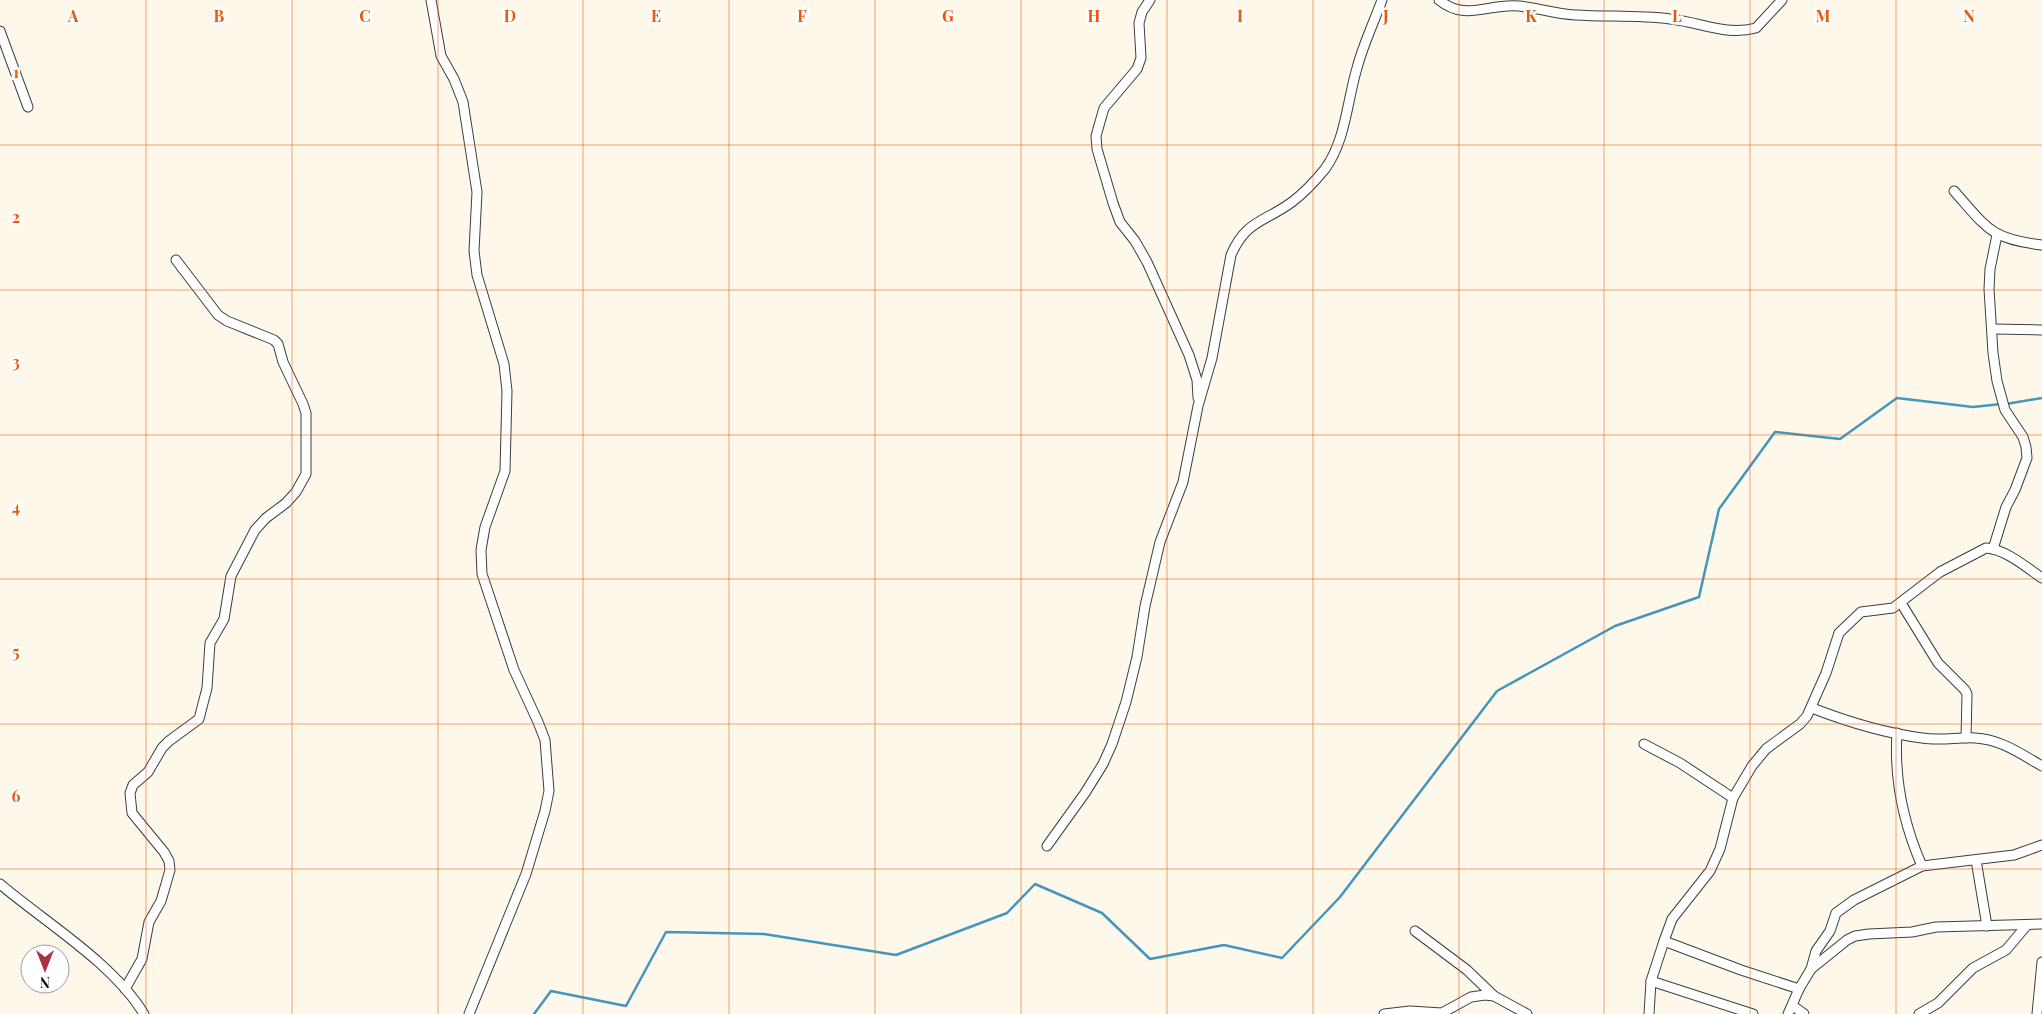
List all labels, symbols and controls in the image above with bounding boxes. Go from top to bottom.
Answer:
text: A [67,5,79,26]
text: B [214,5,225,26]
text: C [359,5,371,26]
text: D [504,5,516,26]
text: E [651,5,661,26]
text: F [797,5,807,26]
text: G [942,5,954,26]
text: H [1088,5,1101,26]
text: I [1237,5,1243,26]
text: J [1382,5,1389,26]
text: K [1525,5,1537,26]
text: L [1672,5,1682,26]
text: M [1816,5,1831,26]
text: N [1963,5,1975,26]
text: 1 [13,61,19,82]
text: 2 [12,206,20,227]
text: 3 [12,351,20,372]
text: 4 [12,496,20,517]
text: 5 [12,641,20,662]
text: 6 [12,785,21,806]
north arrow [20,944,70,994]
text: N [40,973,50,992]

